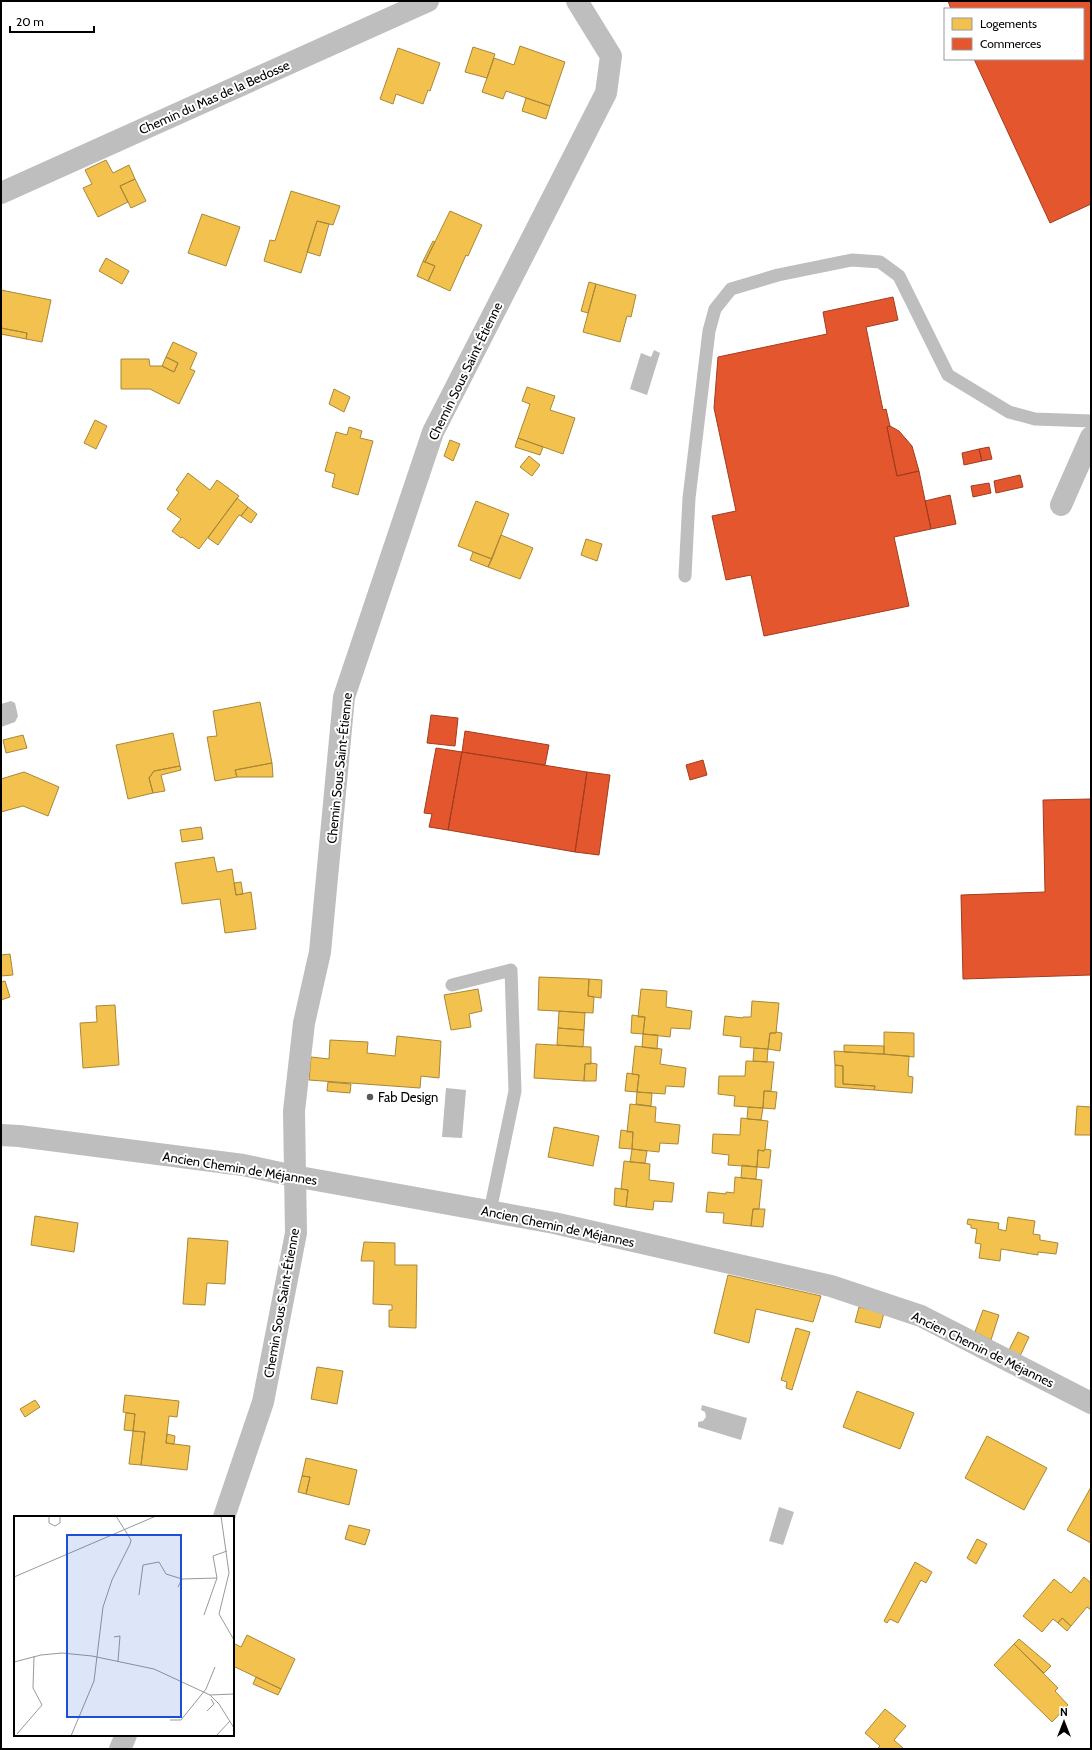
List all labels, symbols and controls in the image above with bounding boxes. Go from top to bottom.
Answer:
scale bar [10,8,94,34]
legend [944,8,1084,60]
text: 20 m [16,14,44,29]
text: Logements [980,16,1037,31]
text: Commerces [980,36,1041,51]
street label: Chemin du Mas de la Bedosse [136,56,292,138]
street label: Chemin Sous Saint-Étienne [424,299,506,443]
street label: Chemin Sous Saint-Étienne [322,691,355,844]
place label: Fab Design [378,1089,438,1105]
marker: Fab Design [365,1092,375,1102]
street label: Ancien Chemin de Méjannes [161,1148,319,1189]
street label: Ancien Chemin de Méjannes [480,1202,637,1251]
street label: Chemin Sous Saint-Étienne [259,1226,302,1379]
street label: Ancien Chemin de Méjannes [909,1308,1057,1392]
inset map [14,1516,234,1736]
north arrow [1044,1702,1084,1742]
text: N [1060,1705,1068,1719]

